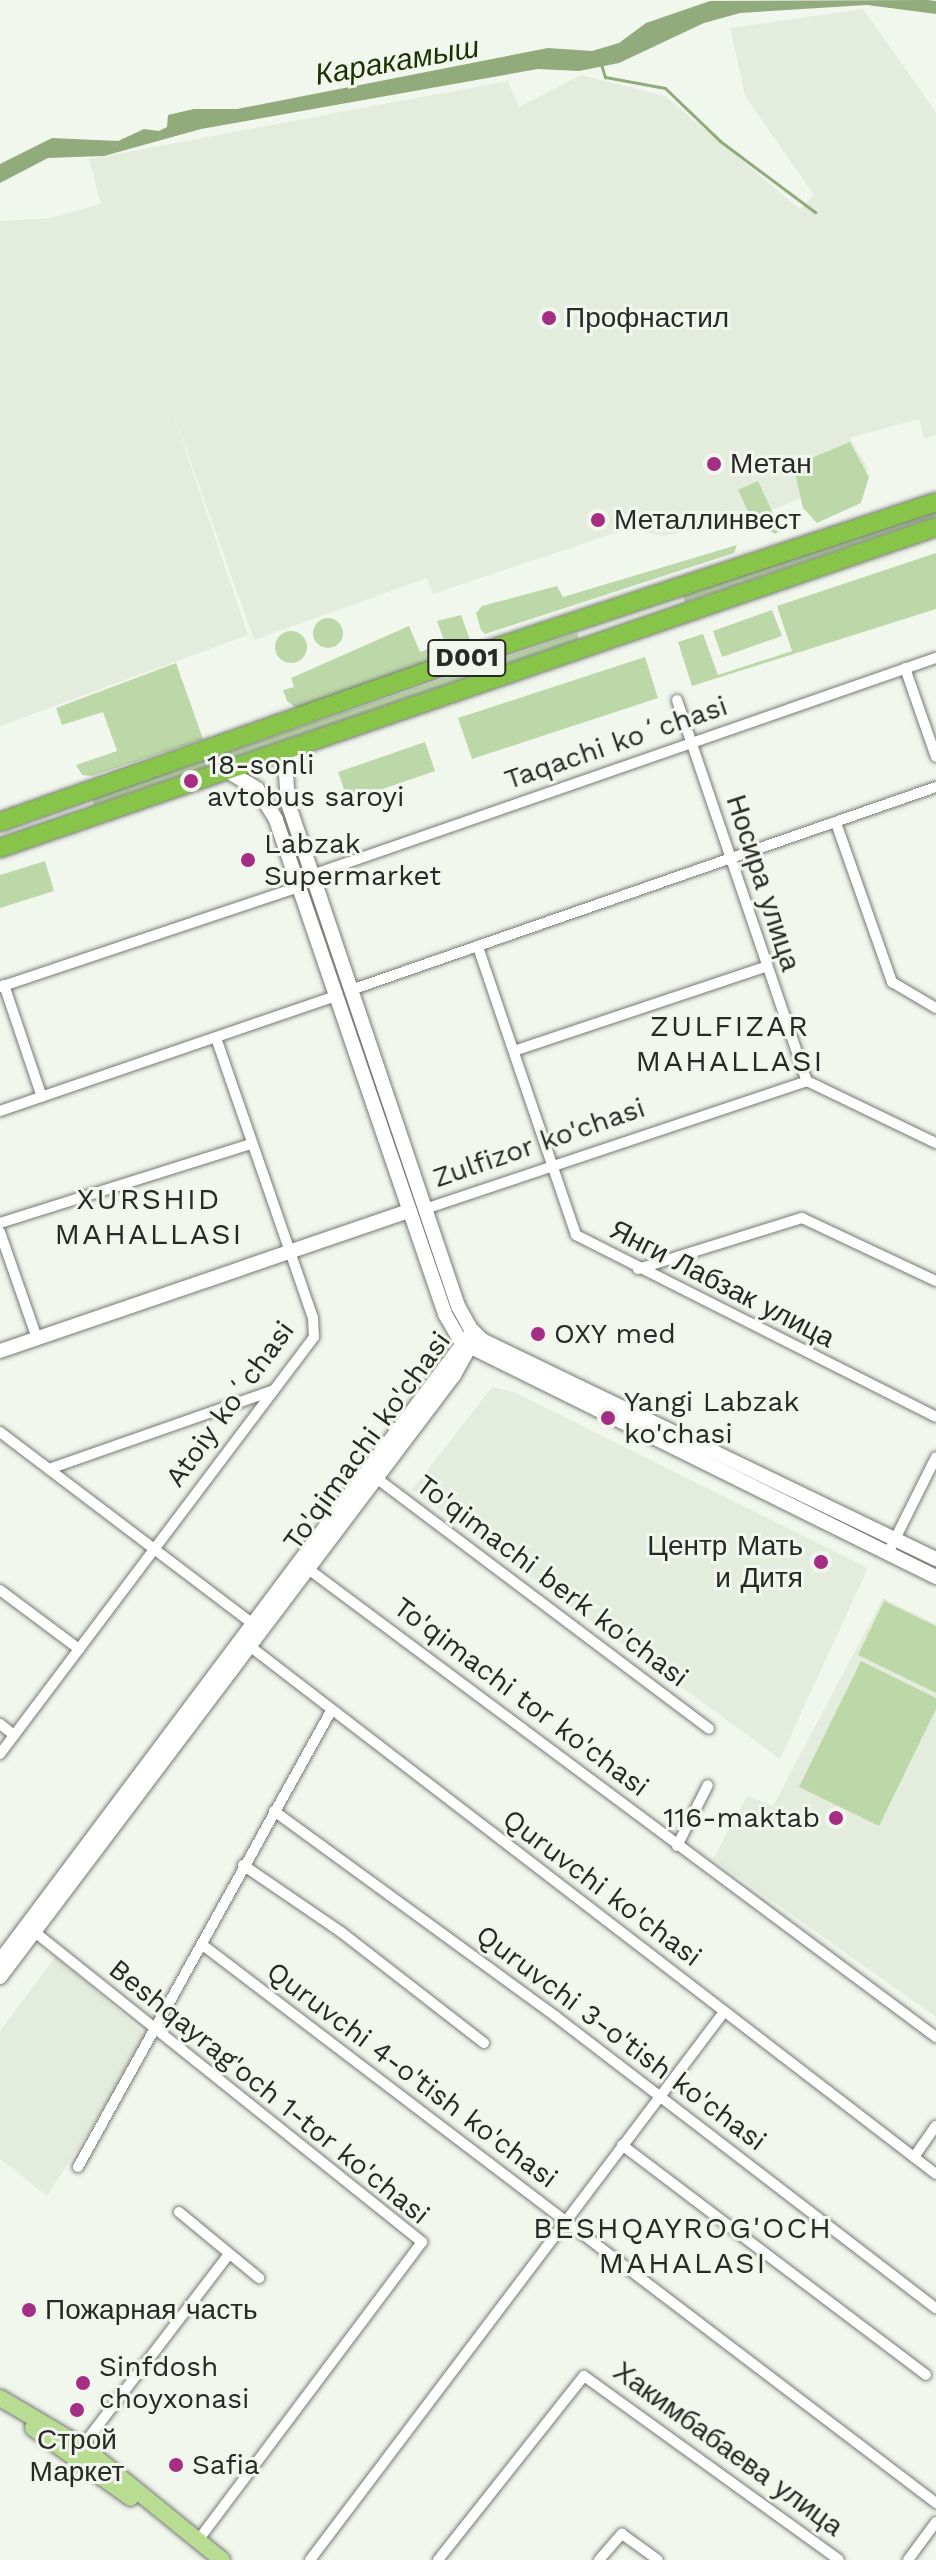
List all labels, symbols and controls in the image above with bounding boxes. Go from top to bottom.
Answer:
water label: Каракамыш [312,29,482,93]
place label: Профнастил [565,301,729,335]
marker: Профнастил [540,309,558,327]
place label: Метан [730,447,812,481]
marker: Метан [705,455,723,473]
place label: Металлинвест [614,503,801,537]
marker: Металлинвест [589,511,607,529]
road number: D001 [427,636,507,680]
street label: Taqachi koʻchasi [500,689,732,797]
place label: 18-sonli avtobus saroyi [207,748,404,814]
marker: 18-sonli avtobus saroyi [182,772,200,790]
street label: Носира улица [719,791,807,975]
place label: Labzak Supermarket [264,827,441,893]
marker: Labzak Supermarket [239,851,257,869]
district label: ZULFIZAR MAHALLASI [636,1008,824,1078]
street label: Zulfizor ko'chasi [428,1091,650,1195]
district label: XURSHID MAHALLASI [55,1181,243,1252]
street label: Янги Лабзак улица [604,1213,840,1355]
street label: Atoiy koʻchasi [158,1314,302,1494]
place label: OXY med [554,1317,677,1351]
street label: To'qimachi ko'chasi [276,1325,458,1557]
marker: OXY med [529,1325,547,1343]
place label: Yangi Labzak ko'chasi [624,1385,799,1451]
marker: Yangi Labzak ko'chasi [599,1409,617,1427]
street label: To'qimachi berk ko'chasi [409,1467,695,1695]
place label: Центр Мать и Дитя [647,1529,803,1595]
marker: Центр Мать и Дитя [810,1551,832,1573]
street label: To'qimachi tor ko'chasi [386,1590,656,1804]
place label: 116-maktab [663,1801,820,1835]
street label: Quruvchi ko'chasi [496,1802,708,1974]
marker: 116-maktab [827,1809,845,1827]
street label: Quruvchi 3-o'tish ko'chasi [469,1918,773,2158]
street label: Beshqayrag'och 1-tor ko'chasi [102,1952,436,2232]
street label: Quruvchi 4-o'tish ko'chasi [260,1955,564,2195]
district label: BESHQAYROG'OCH MAHALASI [533,2210,833,2280]
place label: Пожарная часть [45,2293,258,2327]
marker: Пожарная часть [20,2301,38,2319]
place label: Sinfdosh choyxonasi [99,2350,249,2416]
street label: Хакимбабаева улица [607,2355,849,2543]
marker: Sinfdosh choyxonasi [74,2374,92,2392]
marker: Строй Маркет [68,2401,86,2419]
place label: Строй Маркет [30,2423,124,2489]
place label: Safia [192,2448,260,2482]
marker: Safia [167,2456,185,2474]

